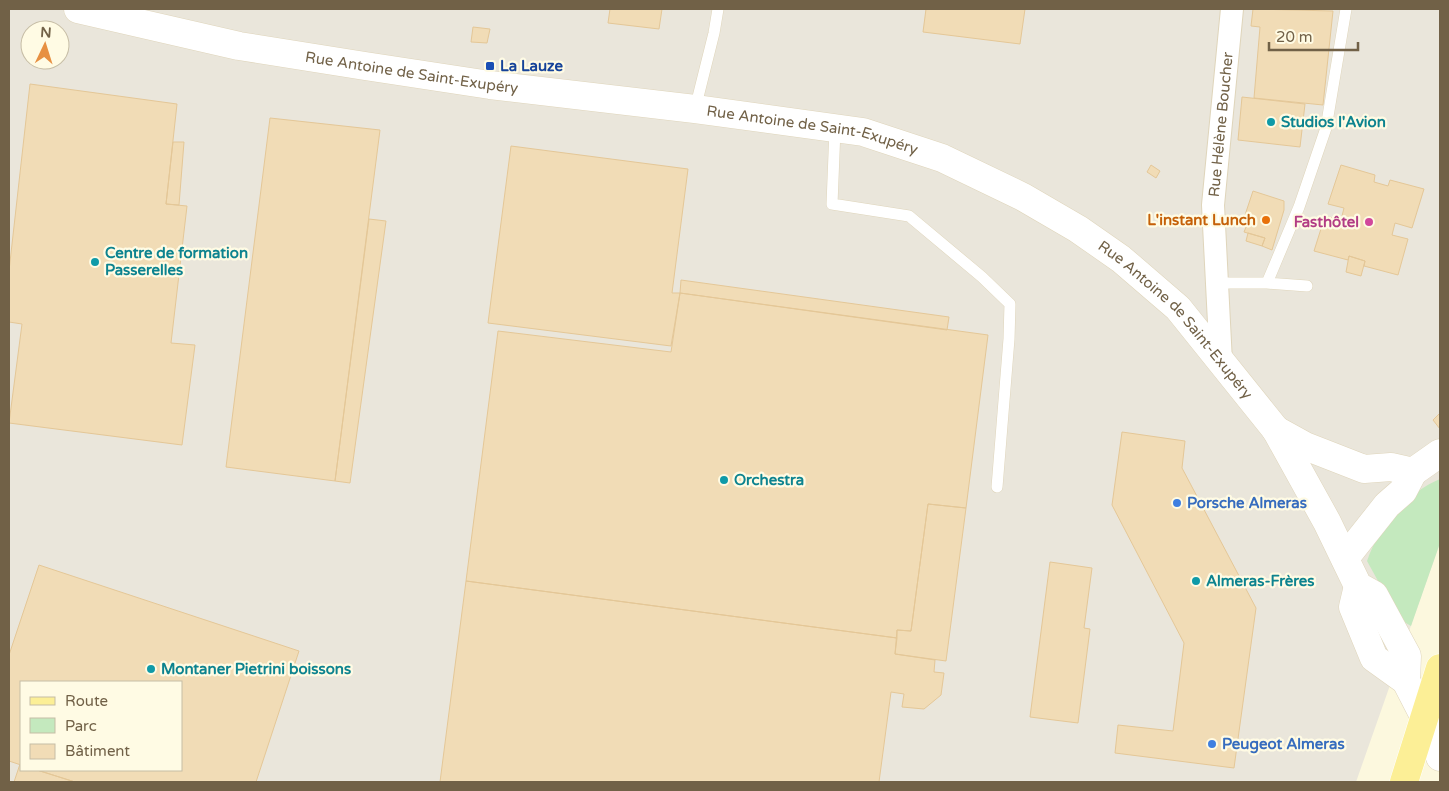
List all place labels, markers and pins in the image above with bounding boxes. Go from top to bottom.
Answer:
place label: La Lauze [500,57,564,75]
marker: La Lauze [484,60,496,72]
place label: Studios l'Avion [1281,113,1386,131]
marker: Studios l'Avion [1265,116,1277,128]
place label: L'instant Lunch [1147,211,1256,229]
place label: Fasthôtel [1294,213,1359,231]
marker: L'instant Lunch [1260,214,1272,226]
marker: Fasthôtel [1363,216,1375,228]
place label: Centre de formation Passerelles [105,244,248,279]
marker: Centre de formation Passerelles [89,256,101,268]
place label: Orchestra [734,471,804,489]
marker: Orchestra [718,474,730,486]
place label: Porsche Almeras [1187,494,1307,512]
marker: Porsche Almeras [1171,497,1183,509]
place label: Almeras-Frères [1206,572,1315,590]
marker: Almeras-Frères [1190,575,1202,587]
place label: Montaner Pietrini boissons [161,660,351,678]
marker: Montaner Pietrini boissons [145,663,157,675]
place label: Peugeot Almeras [1222,735,1345,754]
marker: Peugeot Almeras [1206,738,1218,750]

